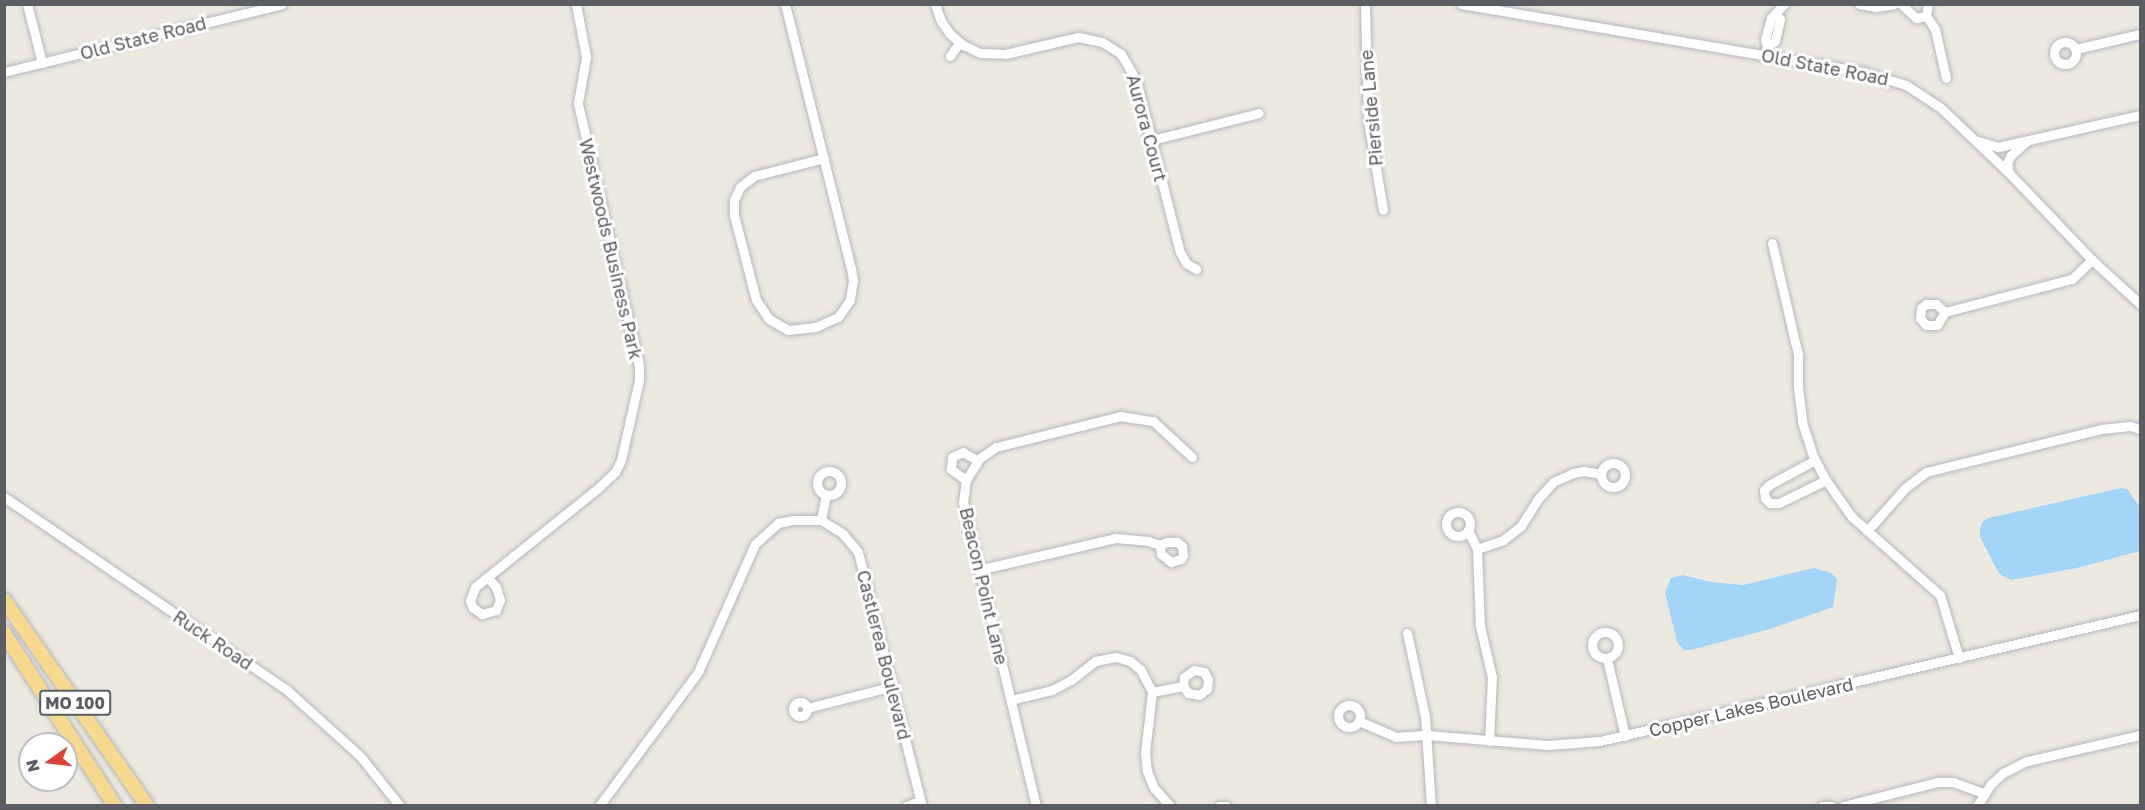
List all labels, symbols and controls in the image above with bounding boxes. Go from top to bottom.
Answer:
street label: Old State Road [78,12,208,64]
street label: Old State Road [1760,44,1890,90]
street label: Pierside Lane [1355,49,1387,167]
street label: Aurora Court [1122,72,1172,184]
street label: Westwoods Business Park [575,136,647,362]
street label: Beacon Point Lane [955,505,1013,667]
street label: Castlerea Boulevard [852,568,916,742]
street label: Ruck Road [169,606,257,674]
street label: Copper Lakes Boulevard [1647,673,1855,741]
road number: MO 100 [39,690,111,716]
north arrow [18,732,78,792]
text: N [21,758,44,774]

